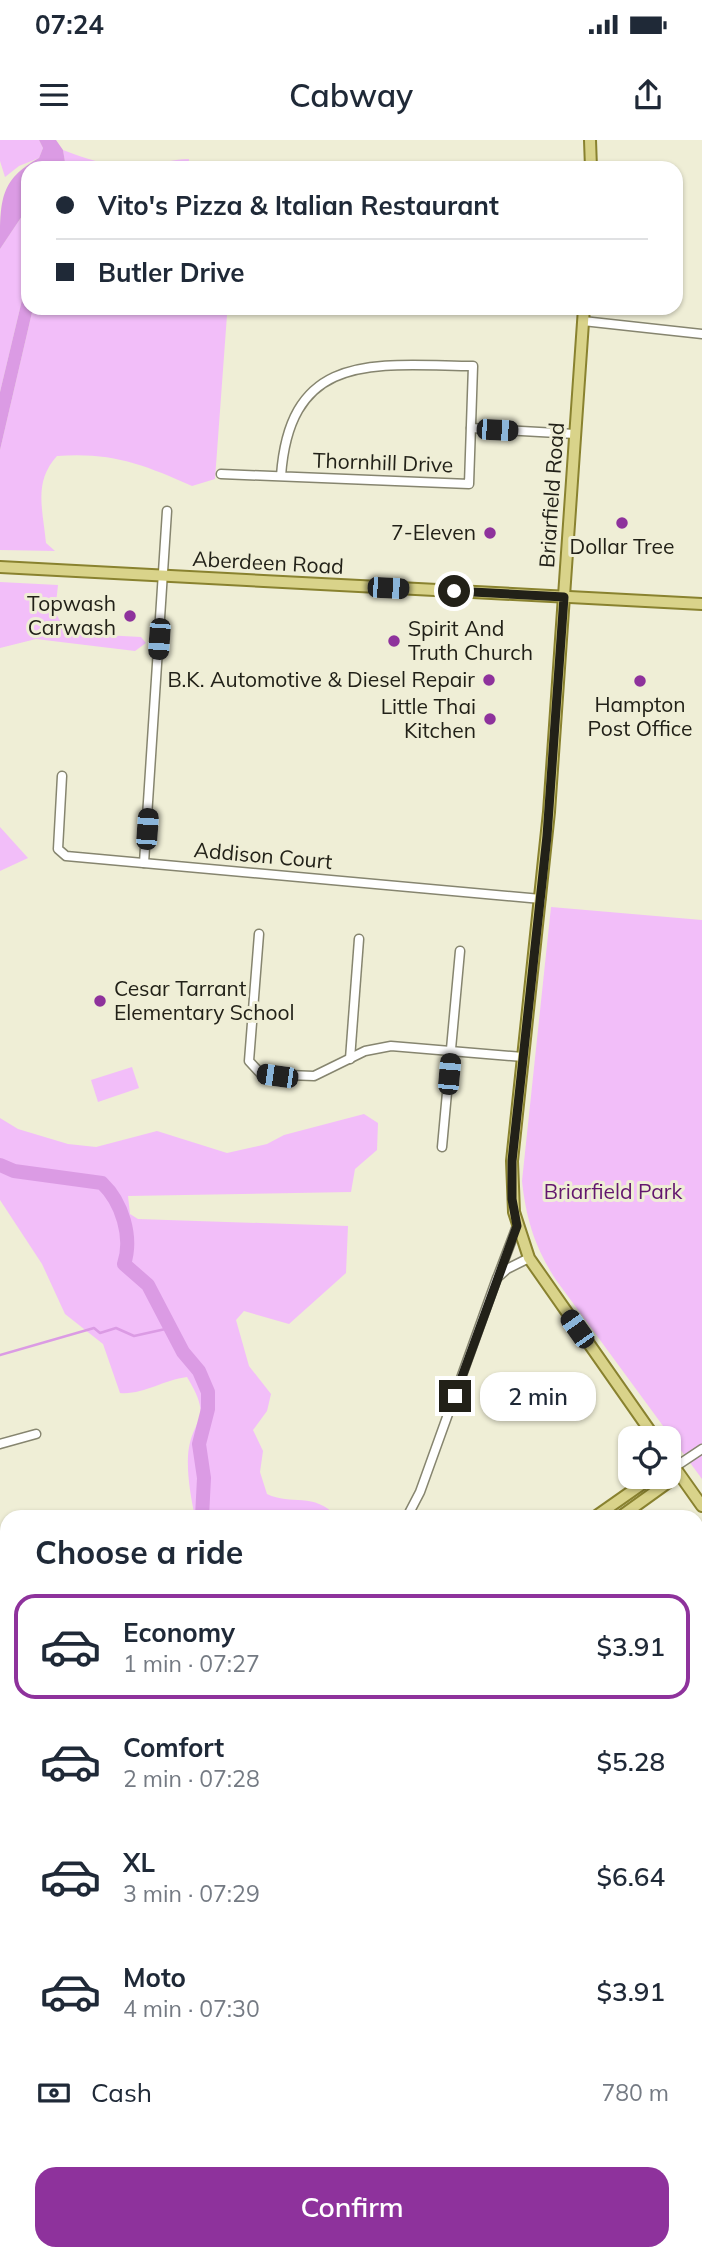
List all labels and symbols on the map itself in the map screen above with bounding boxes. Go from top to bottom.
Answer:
car [476,418,519,442]
street label: Briarfield Road [533,421,569,569]
street label: Thornhill Drive [312,447,454,477]
marker: Dollar Tree [614,515,630,531]
place label: 7-Eleven [391,519,476,545]
marker: 7-Eleven [482,525,498,541]
place label: Dollar Tree [570,533,674,559]
street label: Aberdeen Road [192,545,344,579]
route start [438,575,470,607]
car [367,576,410,600]
place label: Topwash Carwash [27,590,116,640]
marker: Topwash Carwash [122,608,138,624]
place label: Spirit And Truth Church [408,615,533,665]
car [148,617,171,661]
marker: Spirit And Truth Church [386,633,402,649]
place label: B.K. Automotive & Diesel Repair [167,666,475,692]
marker: B.K. Automotive & Diesel Repair [481,672,497,688]
marker: Hampton Post Office [632,673,648,689]
place label: Hampton Post Office [588,691,692,741]
place label: Little Thai Kitchen [381,693,476,743]
marker: Little Thai Kitchen [482,711,498,727]
car [136,807,159,851]
street label: Addison Court [193,836,333,874]
place label: Cesar Tarrant Elementary School [114,975,295,1025]
marker: Cesar Tarrant Elementary School [92,993,108,1009]
car [437,1052,462,1096]
car [255,1063,300,1089]
park label: Briarfield Park [544,1178,682,1204]
car [557,1306,598,1352]
callout: 2 min [480,1372,595,1420]
route end [439,1380,471,1412]

